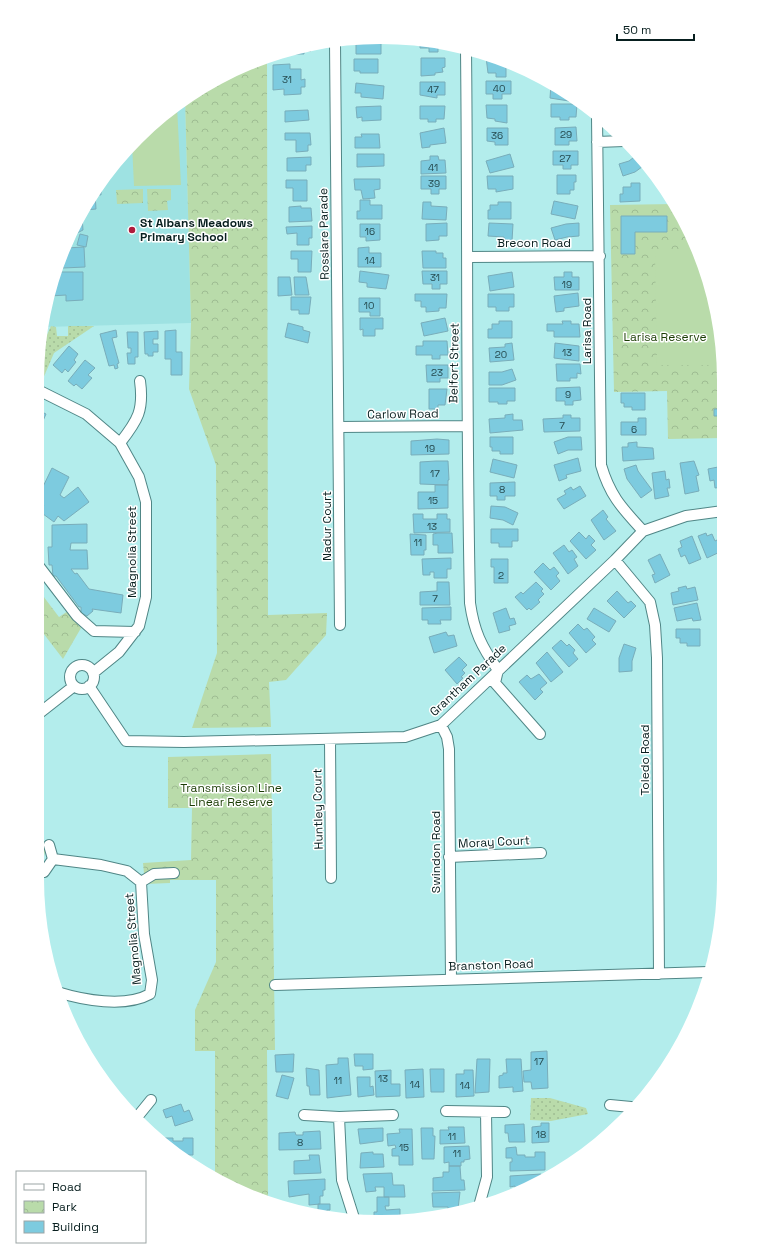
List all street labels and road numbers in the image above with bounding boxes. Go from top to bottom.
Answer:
street label: Rosslare Parade [315,188,333,280]
street label: Brecon Road [497,235,571,251]
street label: Larisa Road [579,298,595,364]
street label: Belfort Street [445,323,463,403]
street label: Carlow Road [367,405,439,423]
street label: Nadur Court [319,491,335,561]
street label: Magnolia Street [124,506,140,598]
street label: Grantham Parade [426,640,510,720]
street label: Toledo Road [637,725,653,796]
street label: Huntley Court [309,768,327,850]
street label: Swindon Road [428,811,444,893]
street label: Moray Court [458,832,530,852]
street label: Magnolia Street [121,892,145,986]
street label: Branston Road [448,956,534,974]

